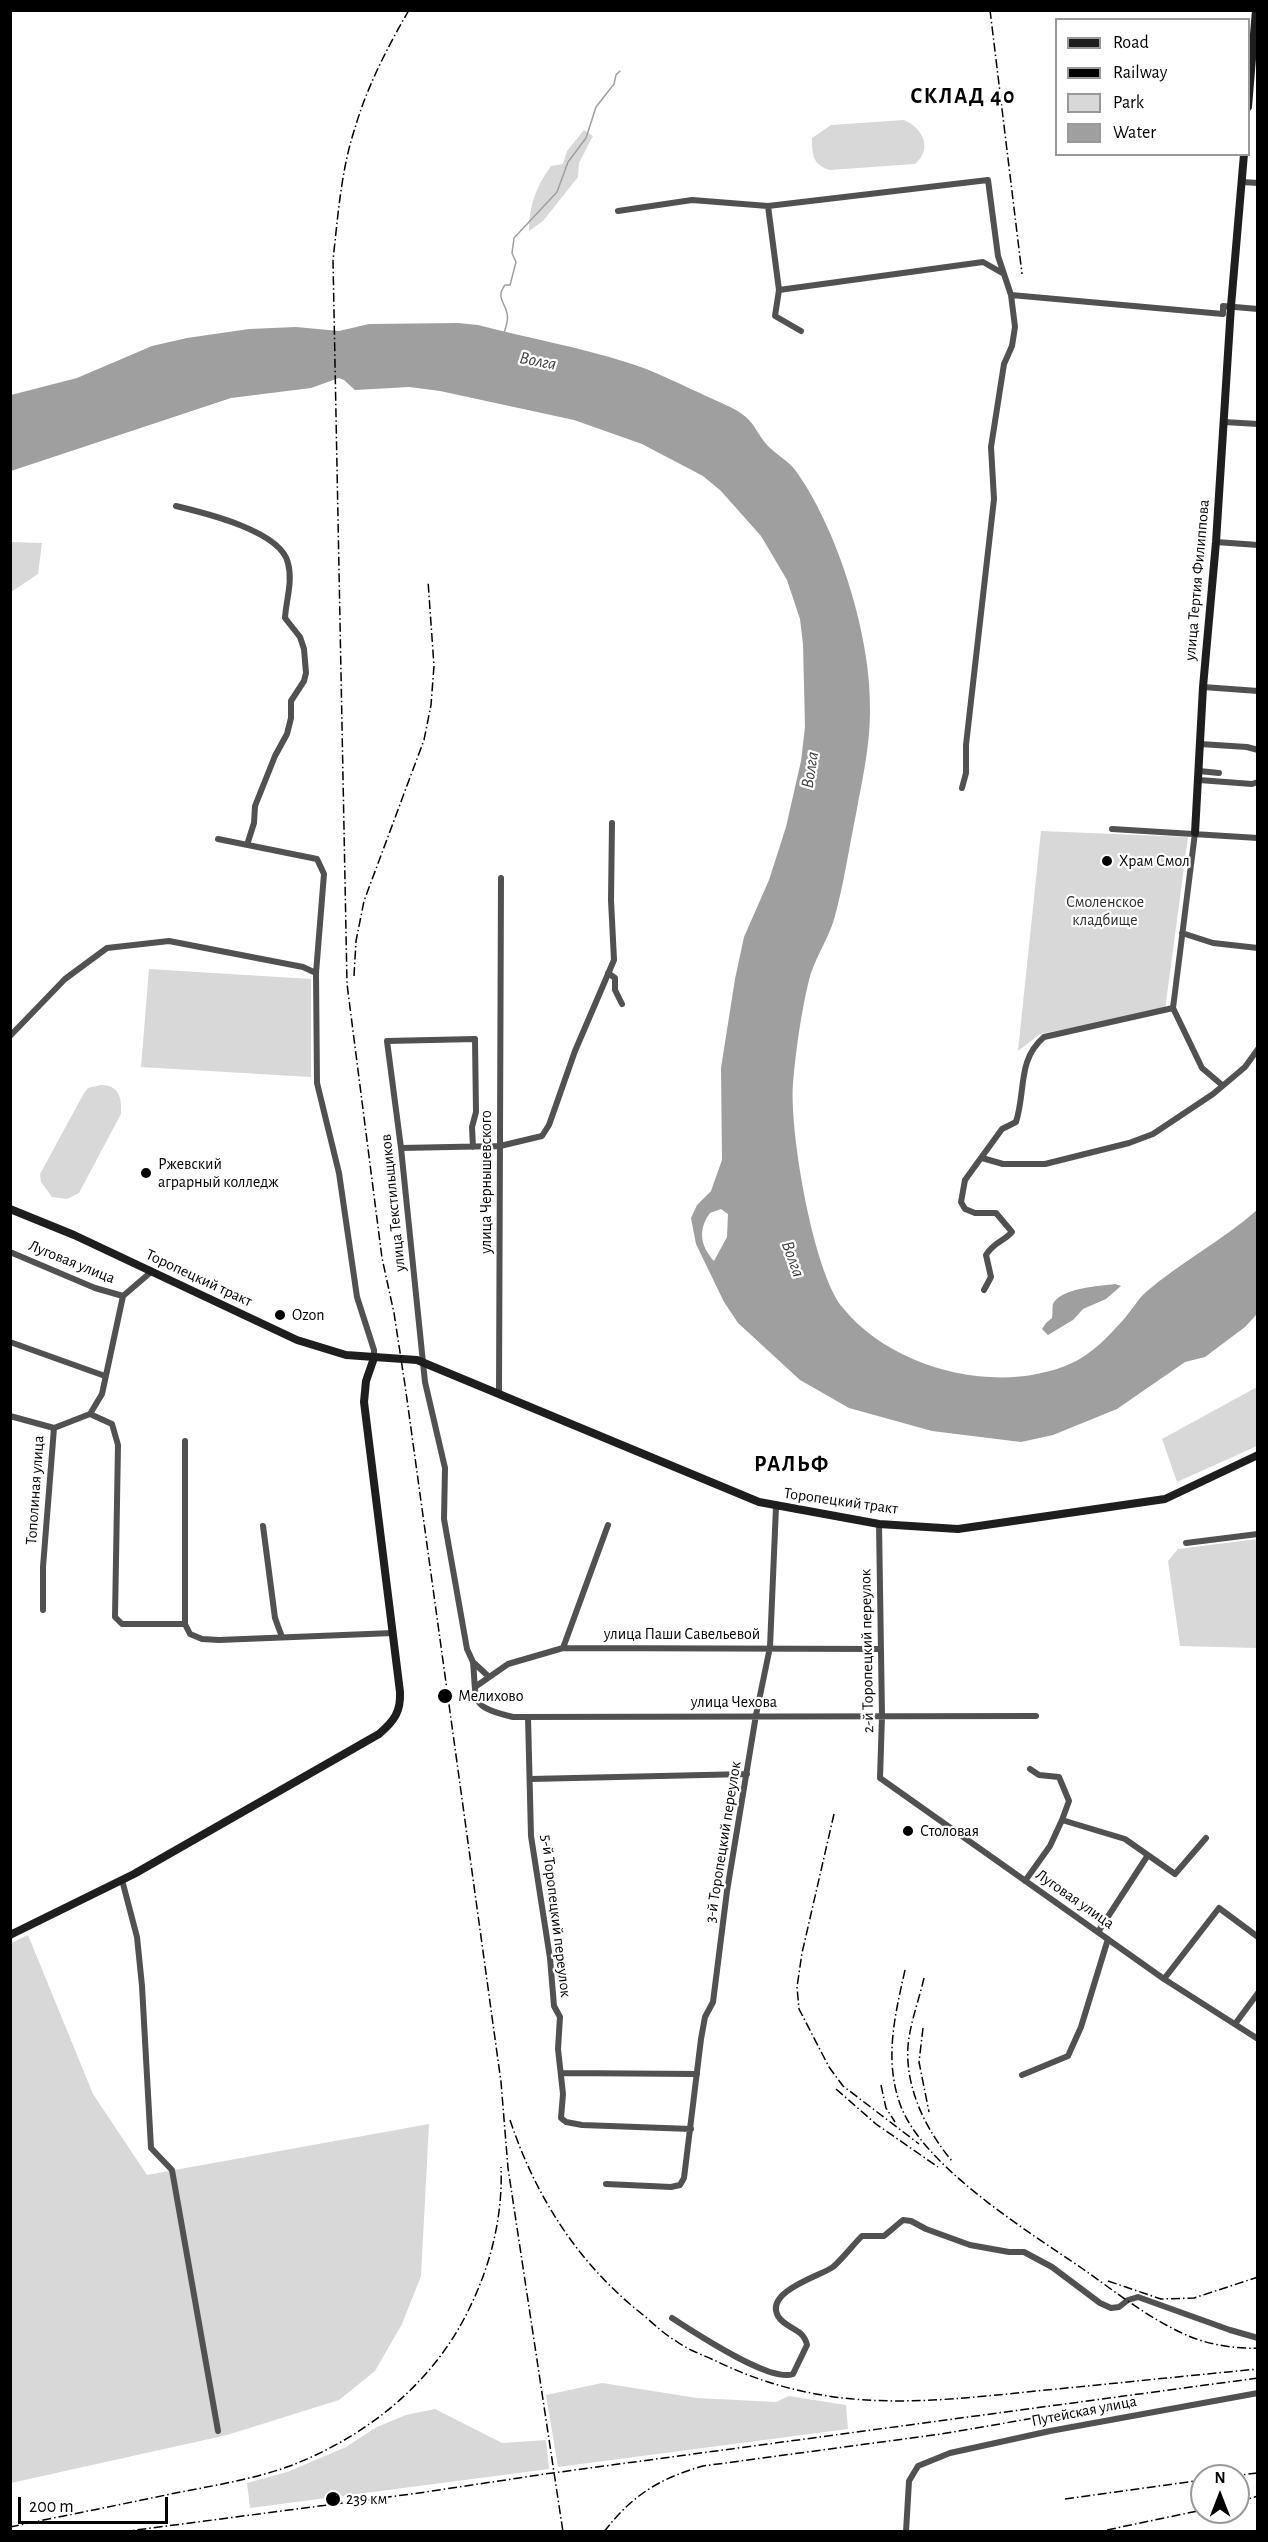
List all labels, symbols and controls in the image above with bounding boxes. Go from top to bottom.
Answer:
legend [1055,18,1250,156]
text: Road [1113,34,1149,52]
text: Railway [1113,64,1167,82]
district label: СКЛАД 40 [910,83,1016,109]
text: Park [1113,94,1144,112]
text: Water [1113,124,1156,142]
water label: Волга [518,347,558,375]
street label: улица Тертия Филиппова [1180,499,1214,661]
water label: Волга [796,750,824,790]
place label: Храм Смол [1119,851,1190,871]
marker: Храм Смол [1100,854,1114,868]
park label: Смоленское кладбище [1066,892,1144,930]
street label: улица Чернышевского [476,1110,496,1254]
street label: улица Текстильщиков [376,1133,410,1273]
place label: Ржевский аграрный колледж [158,1154,279,1192]
marker: Ржевский аграрный колледж [139,1166,153,1180]
street label: Луговая улица [26,1236,118,1288]
water label: Волга [777,1238,809,1280]
street label: Торопецкий тракт [143,1245,255,1311]
place label: Ozon [292,1305,324,1325]
marker: Ozon [273,1308,287,1322]
street label: Тополиная улица [22,1435,48,1545]
district label: РАЛЬФ [754,1451,830,1477]
street label: Торопецкий тракт [783,1483,899,1519]
street label: 2-й Торопецкий переулок [856,1569,878,1733]
street label: улица Паши Савельевой [604,1624,760,1644]
place label: Мелихово [458,1686,524,1706]
marker: Мелихово [436,1687,454,1705]
street label: улица Чехова [691,1692,777,1712]
street label: 3-й Торопецкий переулок [701,1760,745,1924]
place label: Столовая [920,1821,979,1841]
marker: Столовая [901,1824,915,1838]
street label: 5-й Торопецкий переулок [536,1834,576,1998]
street label: Луговая улица [1032,1865,1118,1933]
street label: Путейская улица [1030,2391,1138,2431]
north arrow [1190,2464,1250,2524]
text: N [1214,2470,1226,2486]
scale bar [21,2485,171,2523]
place label: 239 км [346,2489,387,2509]
marker: 239 км [324,2490,342,2508]
text: 200 m [29,2498,74,2516]

